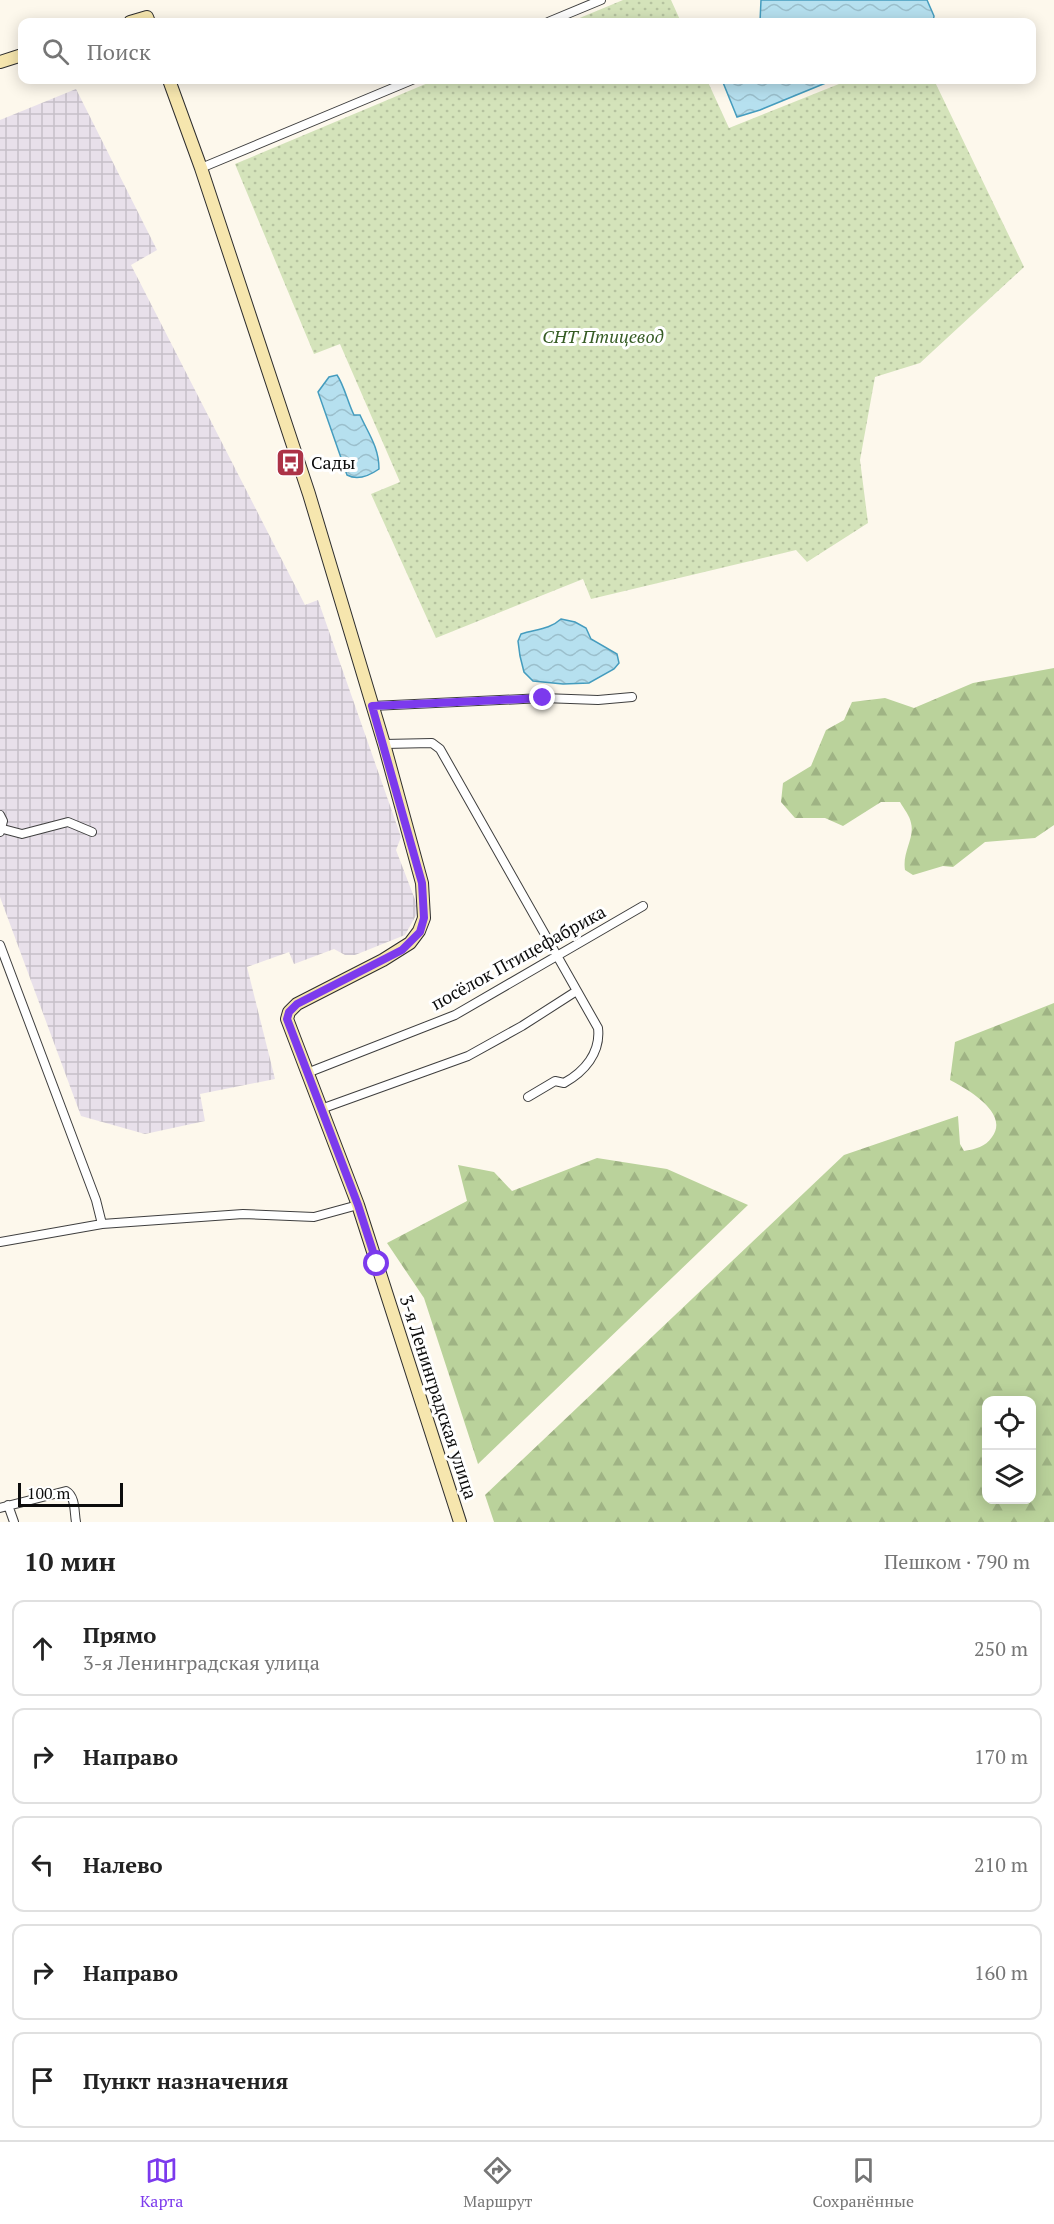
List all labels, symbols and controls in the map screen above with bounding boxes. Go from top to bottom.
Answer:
search box [18,18,1036,84]
icon: search [39,35,72,68]
text: Поиск [87,37,151,66]
park label: СНТ Птицевод [542,324,664,348]
bus stop icon: Сады [274,446,306,478]
place label: Сады [311,450,355,474]
route end [529,684,555,710]
street label: посёлок Птицефабрика [426,899,610,1015]
route start [363,1250,389,1276]
street label: 3-я Ленинградская улица [395,1292,483,1502]
map controls [982,1396,1036,1504]
button: locate [982,1396,1036,1450]
button: layers [982,1450,1036,1504]
scale bar [18,1480,123,1508]
text: 100 m [27,1482,70,1504]
text: 10 мин [24,1544,116,1578]
text: Пешком · 790 m [884,1548,1030,1575]
text: Прямо [83,1620,156,1649]
icon: ahead [26,1632,59,1665]
text: 250 m [974,1635,1028,1662]
text: 3-я Ленинградская улица [83,1649,320,1676]
icon: right [26,1740,59,1773]
text: Направо [83,1742,178,1771]
text: 170 m [974,1743,1028,1770]
icon: left [26,1848,59,1881]
text: Налево [83,1850,163,1879]
text: 210 m [974,1851,1028,1878]
icon: right [26,1956,59,1989]
text: Направо [83,1958,178,1987]
text: 160 m [974,1959,1028,1986]
icon: arrive [26,2064,59,2097]
text: Пункт назначения [83,2066,288,2095]
tab: Карта [140,2154,183,2212]
tab: Маршрут [463,2154,533,2212]
tab: Сохранённые [813,2154,914,2212]

